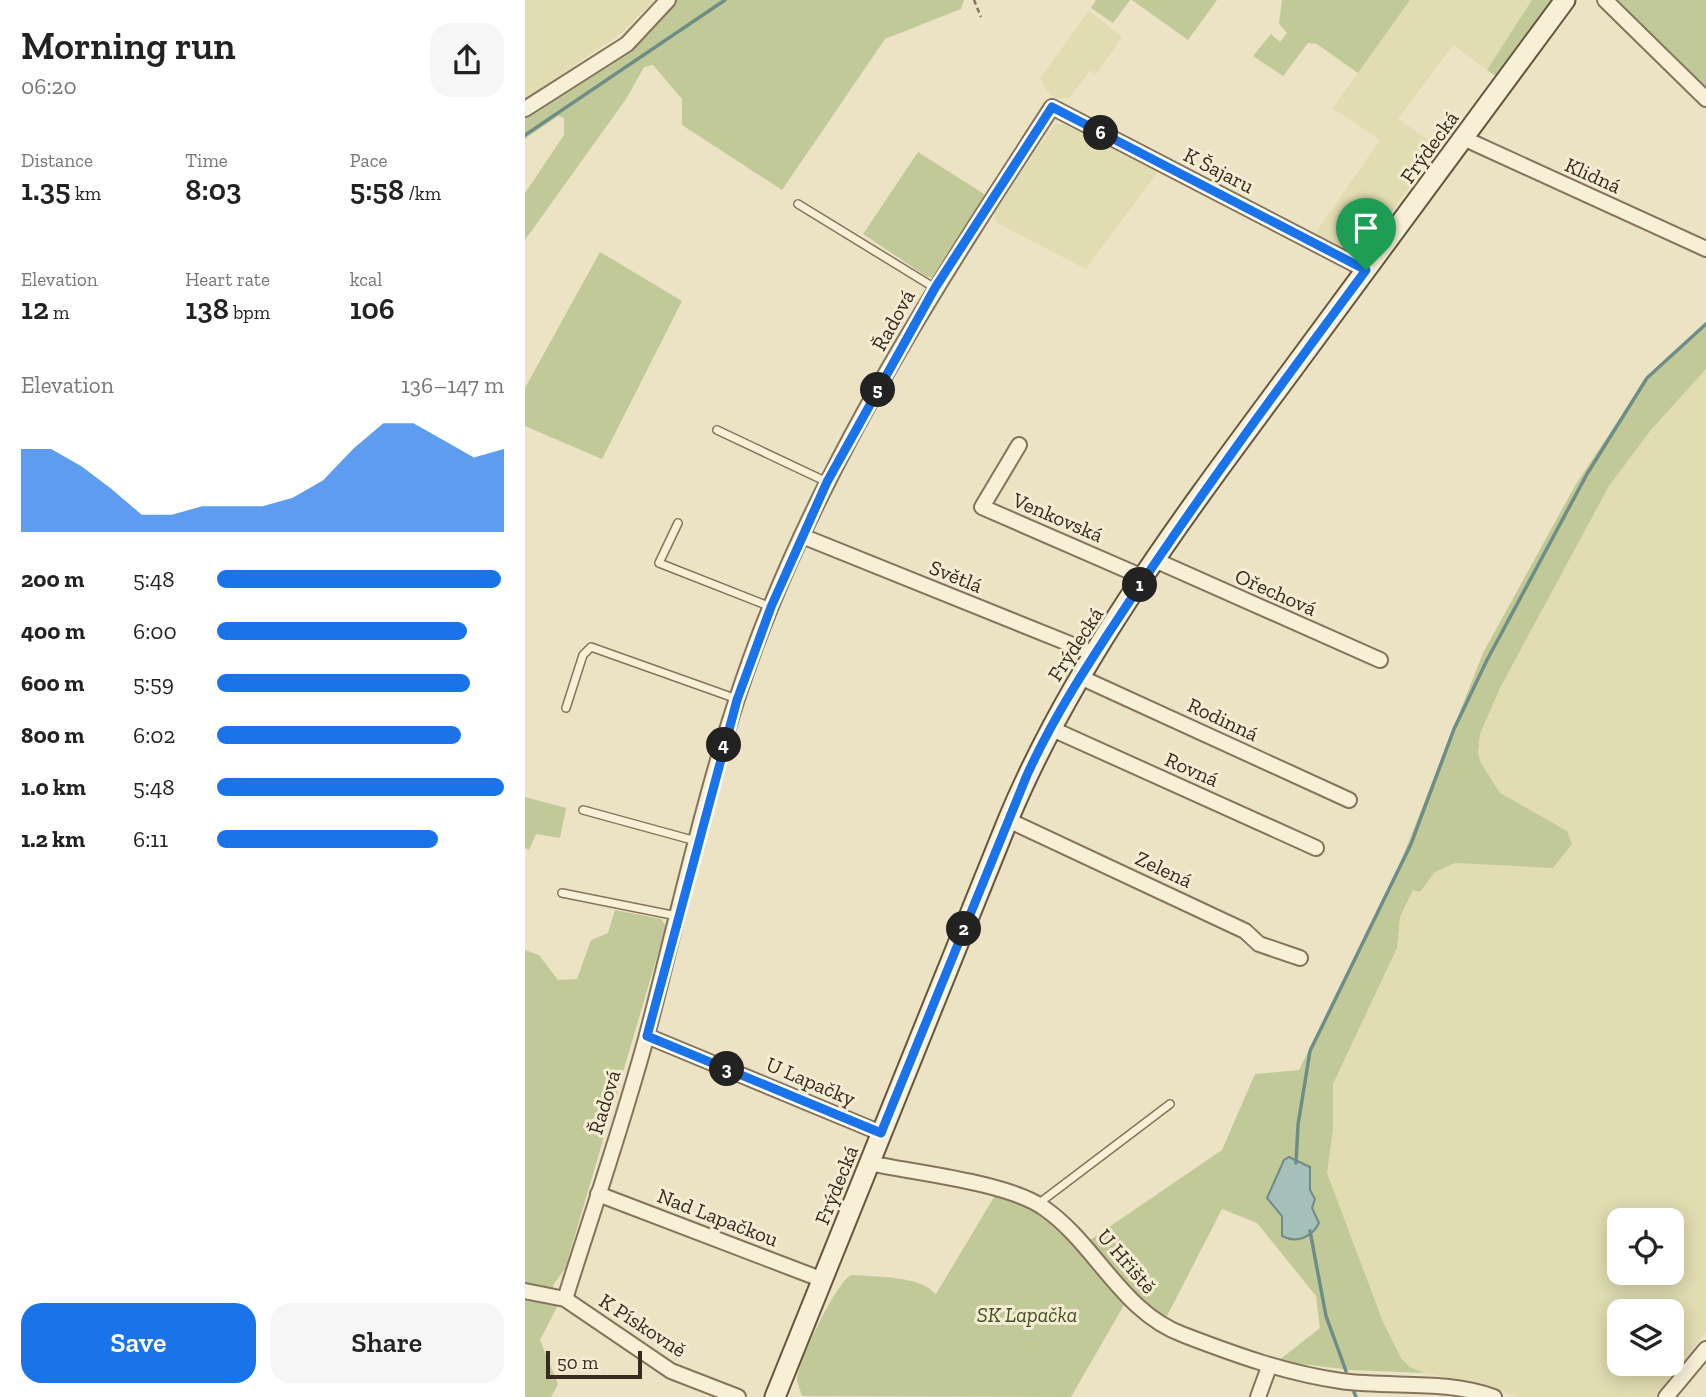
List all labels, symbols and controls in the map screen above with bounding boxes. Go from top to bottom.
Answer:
text: Morning run [21,23,236,69]
button: share [430,23,504,97]
text: 06:20 [21,72,77,100]
street label: Frýdecká [1394,106,1464,188]
pin: 6 [1083,116,1119,150]
text: 6 [1095,121,1106,144]
street label: K Šajaru [1179,142,1258,199]
text: Distance [21,149,93,172]
text: Time [185,149,228,172]
text: Pace [350,149,387,172]
street label: Klidná [1561,152,1625,198]
text: 1.35 [21,172,71,208]
text: 8:03 [185,172,241,208]
text: 5:58 [350,172,404,208]
text: km [71,182,101,205]
text: /km [404,182,441,205]
pin [1336,198,1396,270]
icon: arrive [1347,209,1385,247]
text: Elevation [21,268,98,291]
text: Heart rate [185,268,270,291]
text: kcal [350,268,382,291]
street label: Řadová [866,285,920,355]
text: 12 [21,291,49,327]
text: 138 [185,291,229,327]
text: 106 [350,291,395,327]
text: m [49,301,70,324]
text: bpm [229,301,270,324]
text: Elevation [21,371,114,399]
text: 136–147 m [401,371,504,399]
pin: 5 [861,372,895,408]
text: 5 [873,378,882,401]
street label: Venkovská [1008,486,1107,547]
street label: Světlá [926,554,986,598]
street label: Ořechová [1231,563,1321,621]
text: 200 m [21,565,84,593]
text: 5:48 [133,565,175,593]
pin: 1 [1123,568,1157,602]
text: 1 [1136,573,1143,596]
street label: Frýdecká [1042,602,1108,686]
text: 400 m [21,617,85,645]
text: 6:00 [133,617,177,645]
text: 600 m [21,669,84,697]
text: 5:59 [133,669,174,697]
street label: Rodinná [1184,692,1262,746]
text: 800 m [21,721,84,749]
text: 6:02 [133,721,175,749]
pin: 4 [707,728,741,762]
text: 4 [718,733,729,756]
street label: Rovná [1161,746,1223,792]
text: 1.0 km [21,773,86,801]
text: 5:48 [133,773,175,801]
text: 1.2 km [21,825,85,853]
text: 6:11 [133,825,168,853]
street label: Zelená [1132,845,1196,893]
pin: 2 [947,912,982,946]
text: 2 [958,917,969,940]
street label: U Lapačky [763,1051,860,1111]
pin: 3 [709,1052,745,1086]
text: 3 [721,1057,732,1080]
street label: Řadová [582,1067,626,1137]
street label: Frýdecká [809,1142,863,1228]
street label: Nad Lapačkou [654,1182,782,1252]
map controls [1607,1208,1684,1376]
button: locate [1607,1208,1684,1285]
street label: U Hřiště [1092,1224,1162,1298]
street label: K Pískovně [595,1288,691,1362]
button: layers [1607,1299,1684,1376]
park label: SK Lapačka [977,1302,1077,1327]
button: Save [21,1303,256,1383]
button: Share [270,1303,504,1383]
scale bar [546,1348,642,1380]
text: 50 m [557,1351,598,1374]

